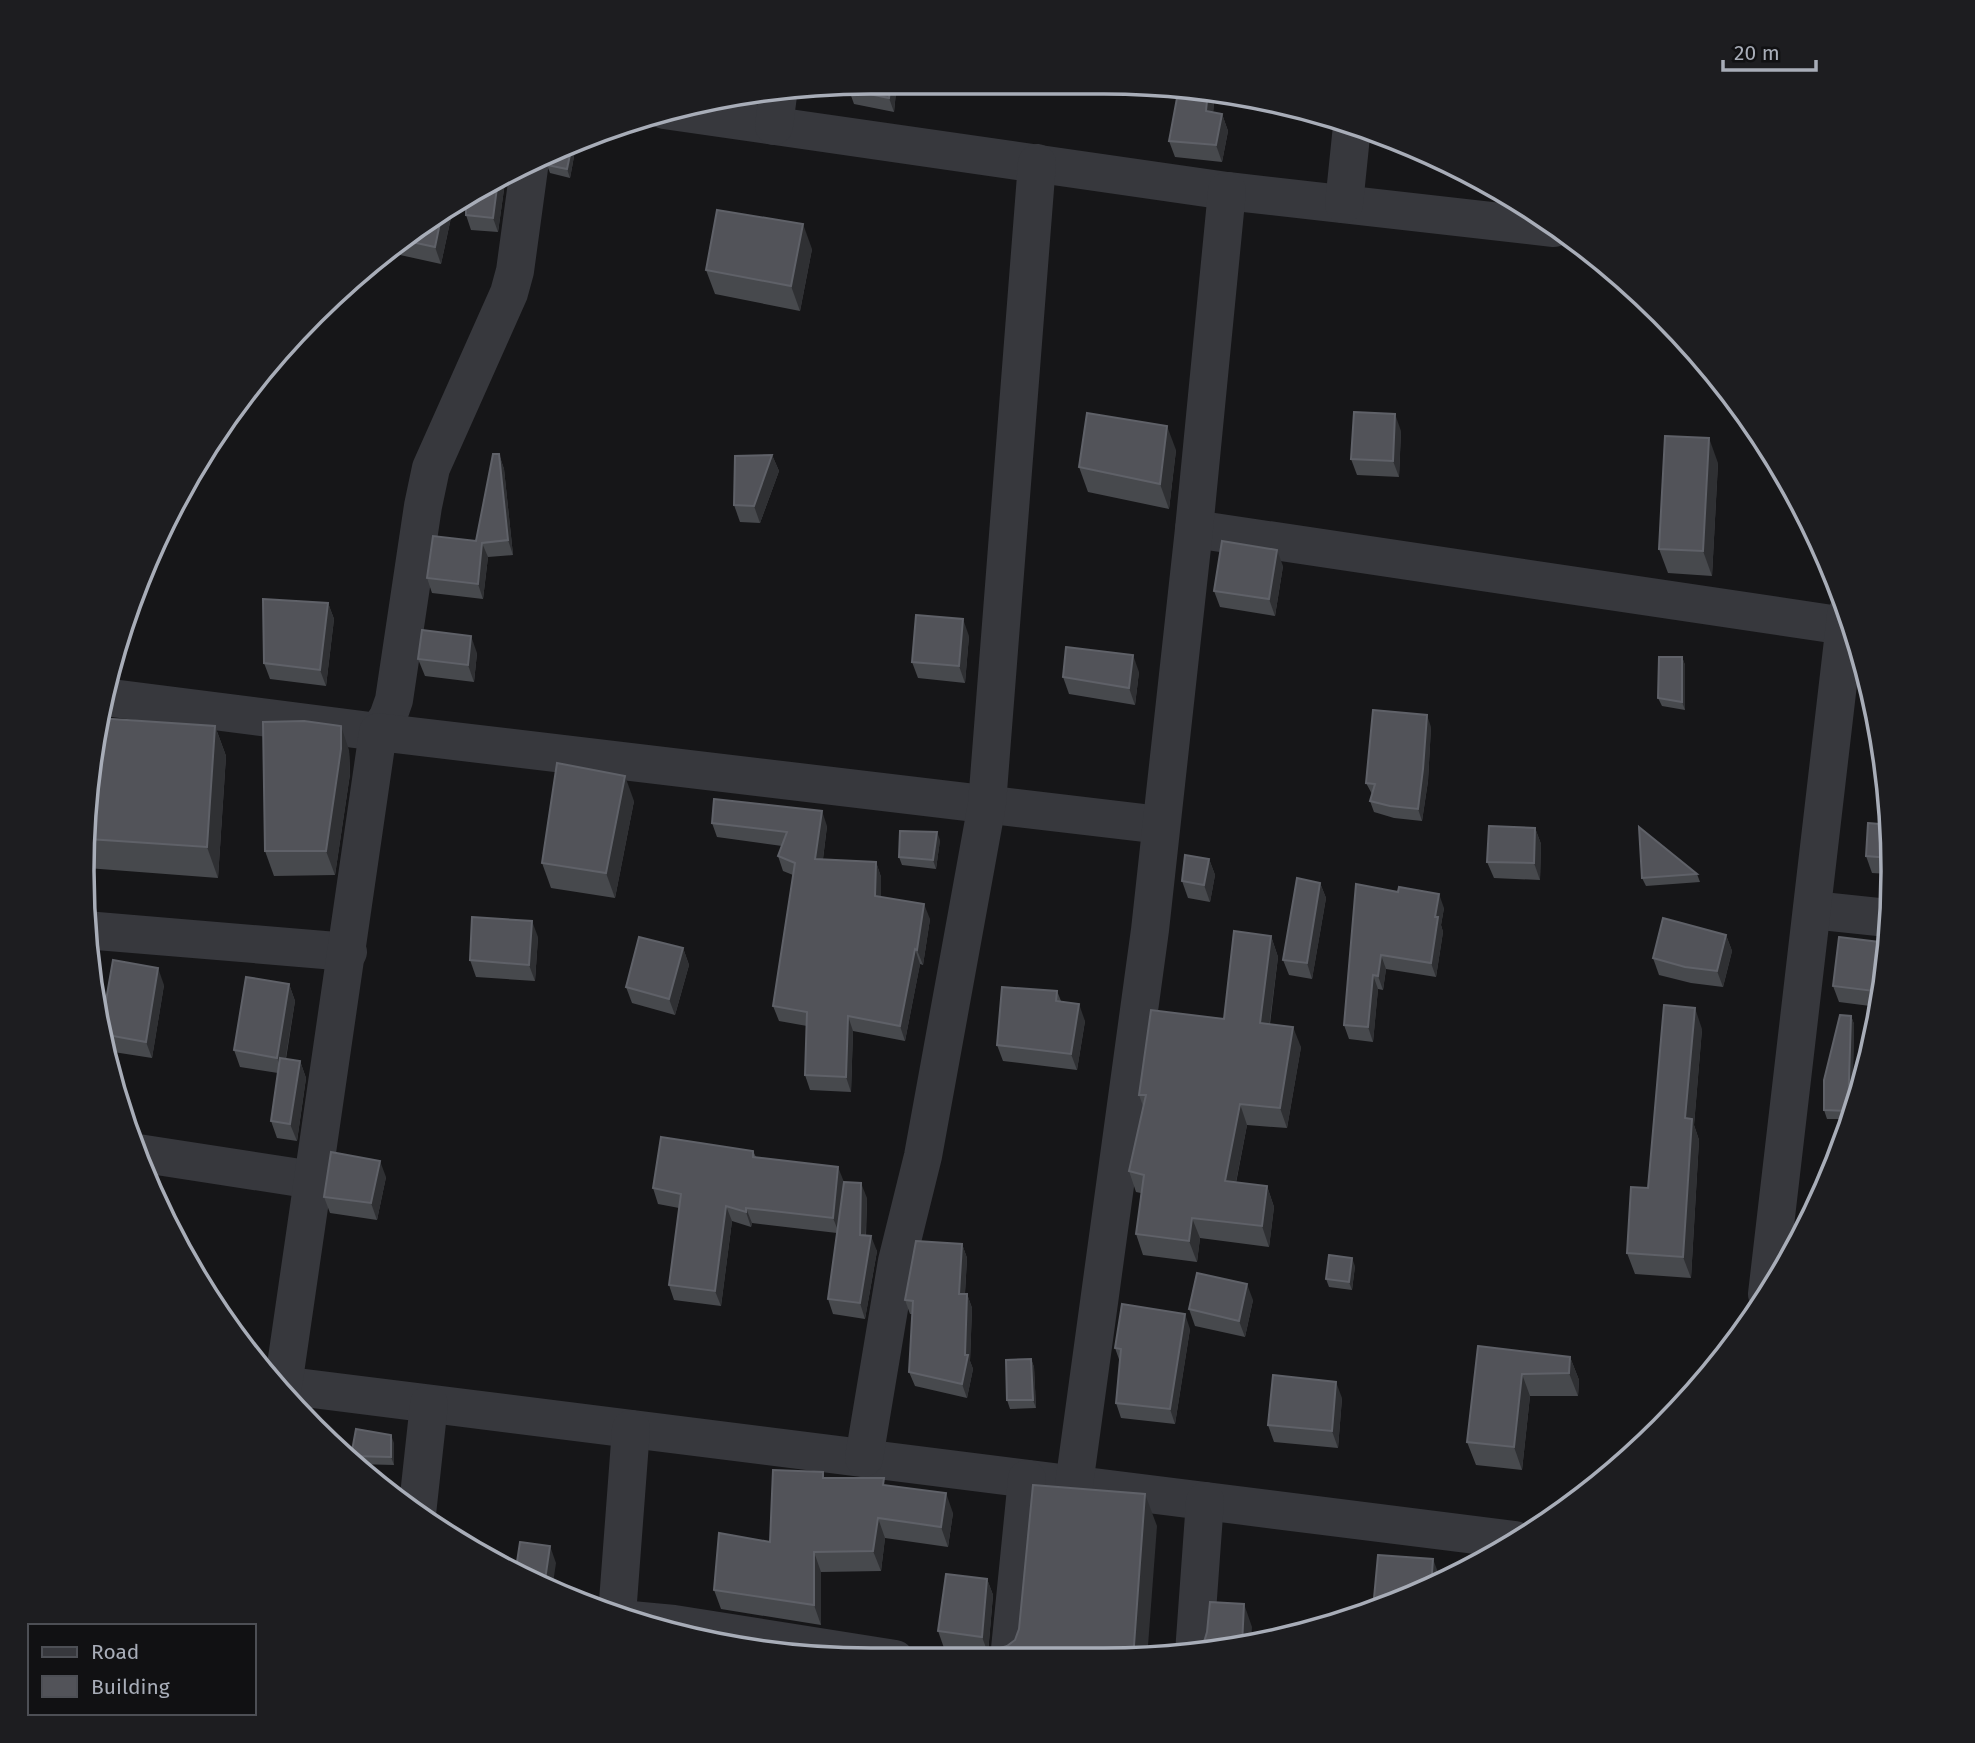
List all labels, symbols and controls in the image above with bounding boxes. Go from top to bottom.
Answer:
scale bar [1723,28,1816,72]
text: 20 m [1734,40,1780,66]
legend [28,1624,256,1715]
text: Road [91,1639,139,1665]
text: Building [91,1674,170,1700]

